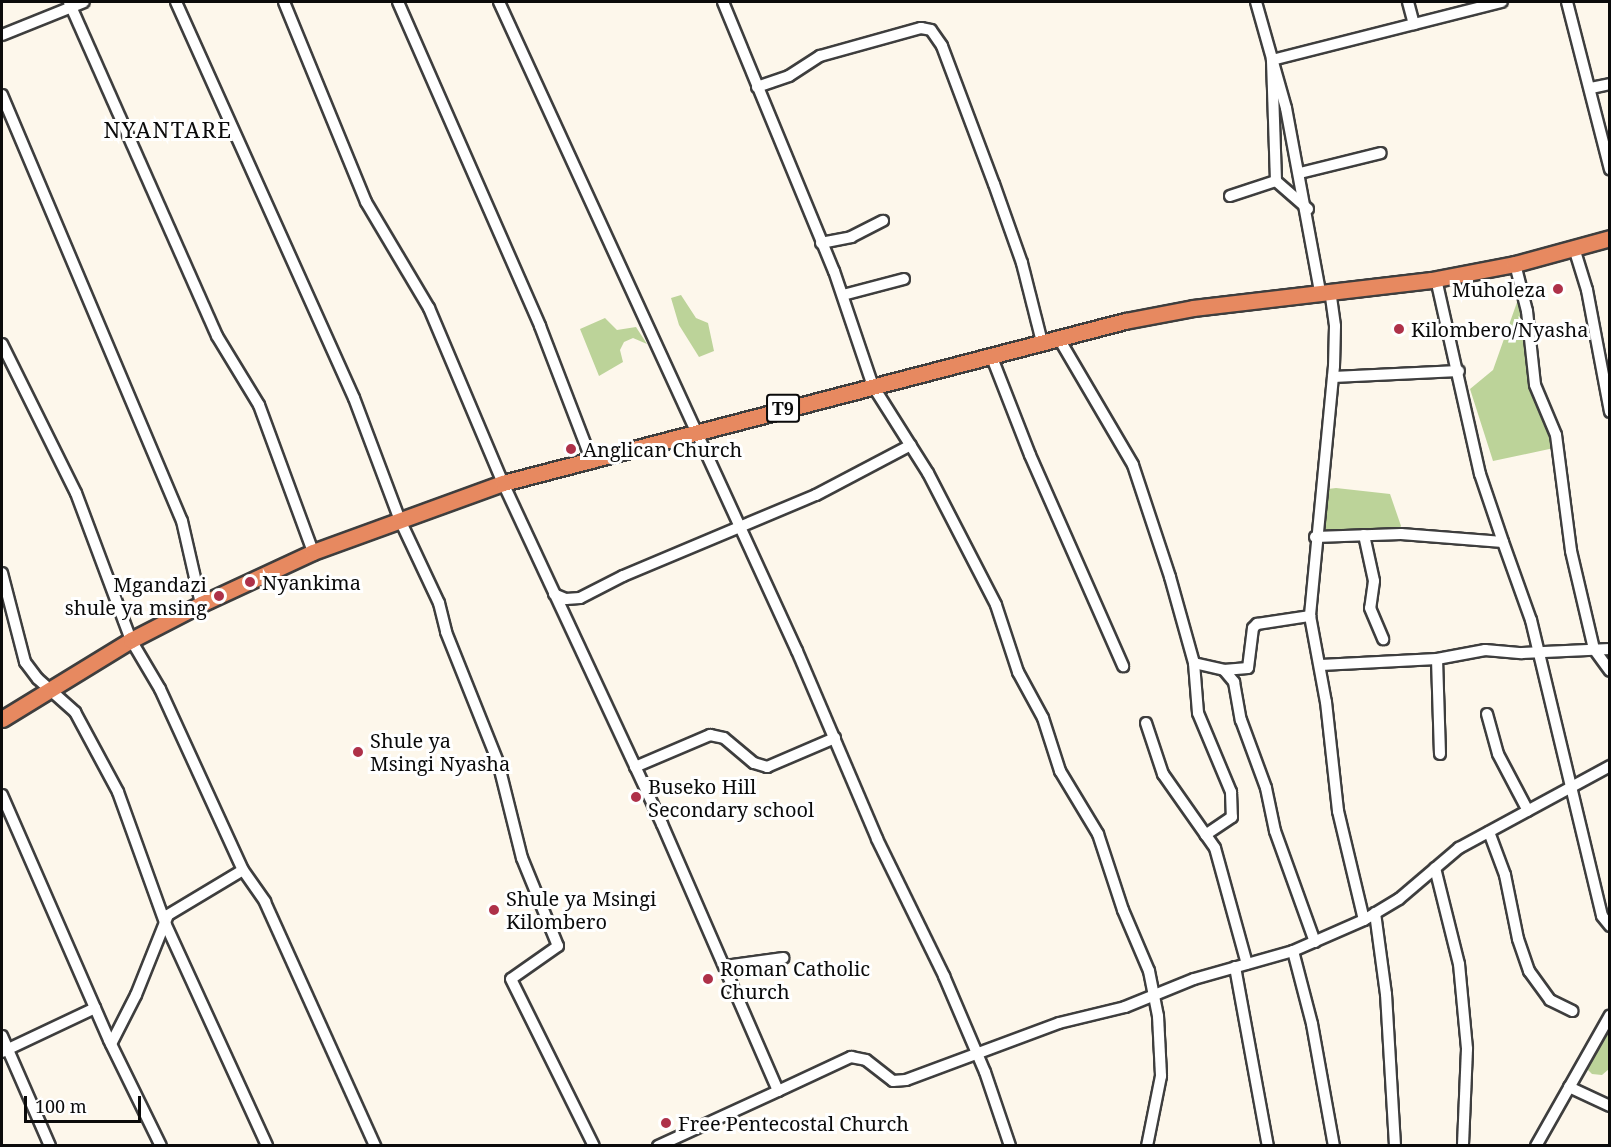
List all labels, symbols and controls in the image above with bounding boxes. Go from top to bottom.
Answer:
district label: NYANTARE [103,117,233,143]
place label: Muholeza [1452,277,1546,301]
marker: Muholeza [1551,282,1565,296]
place label: Kilombero/Nyasha [1411,317,1589,341]
marker: Kilombero/Nyasha [1392,322,1406,336]
road number: T9 [765,393,801,423]
place label: Anglican Church [583,437,742,461]
marker: Anglican Church [564,442,578,456]
place label: Nyankima [262,570,361,594]
place label: Mgandazi shule ya msing [65,572,207,619]
marker: Nyankima [243,575,257,589]
marker: Mgandazi shule ya msing [212,589,226,603]
place label: Shule ya Msingi Nyasha [370,728,510,775]
marker: Shule ya Msingi Nyasha [351,745,365,759]
place label: Buseko Hill Secondary school [648,774,814,821]
marker: Buseko Hill Secondary school [629,790,643,804]
place label: Shule ya Msingi Kilombero [506,886,656,933]
marker: Shule ya Msingi Kilombero [487,903,501,917]
place label: Roman Catholic Church [720,956,870,1003]
marker: Roman Catholic Church [701,972,715,986]
scale bar [27,1084,144,1122]
text: 100 m [35,1094,87,1118]
place label: Free Pentecostal Church [678,1111,909,1135]
marker: Free Pentecostal Church [659,1116,673,1130]

